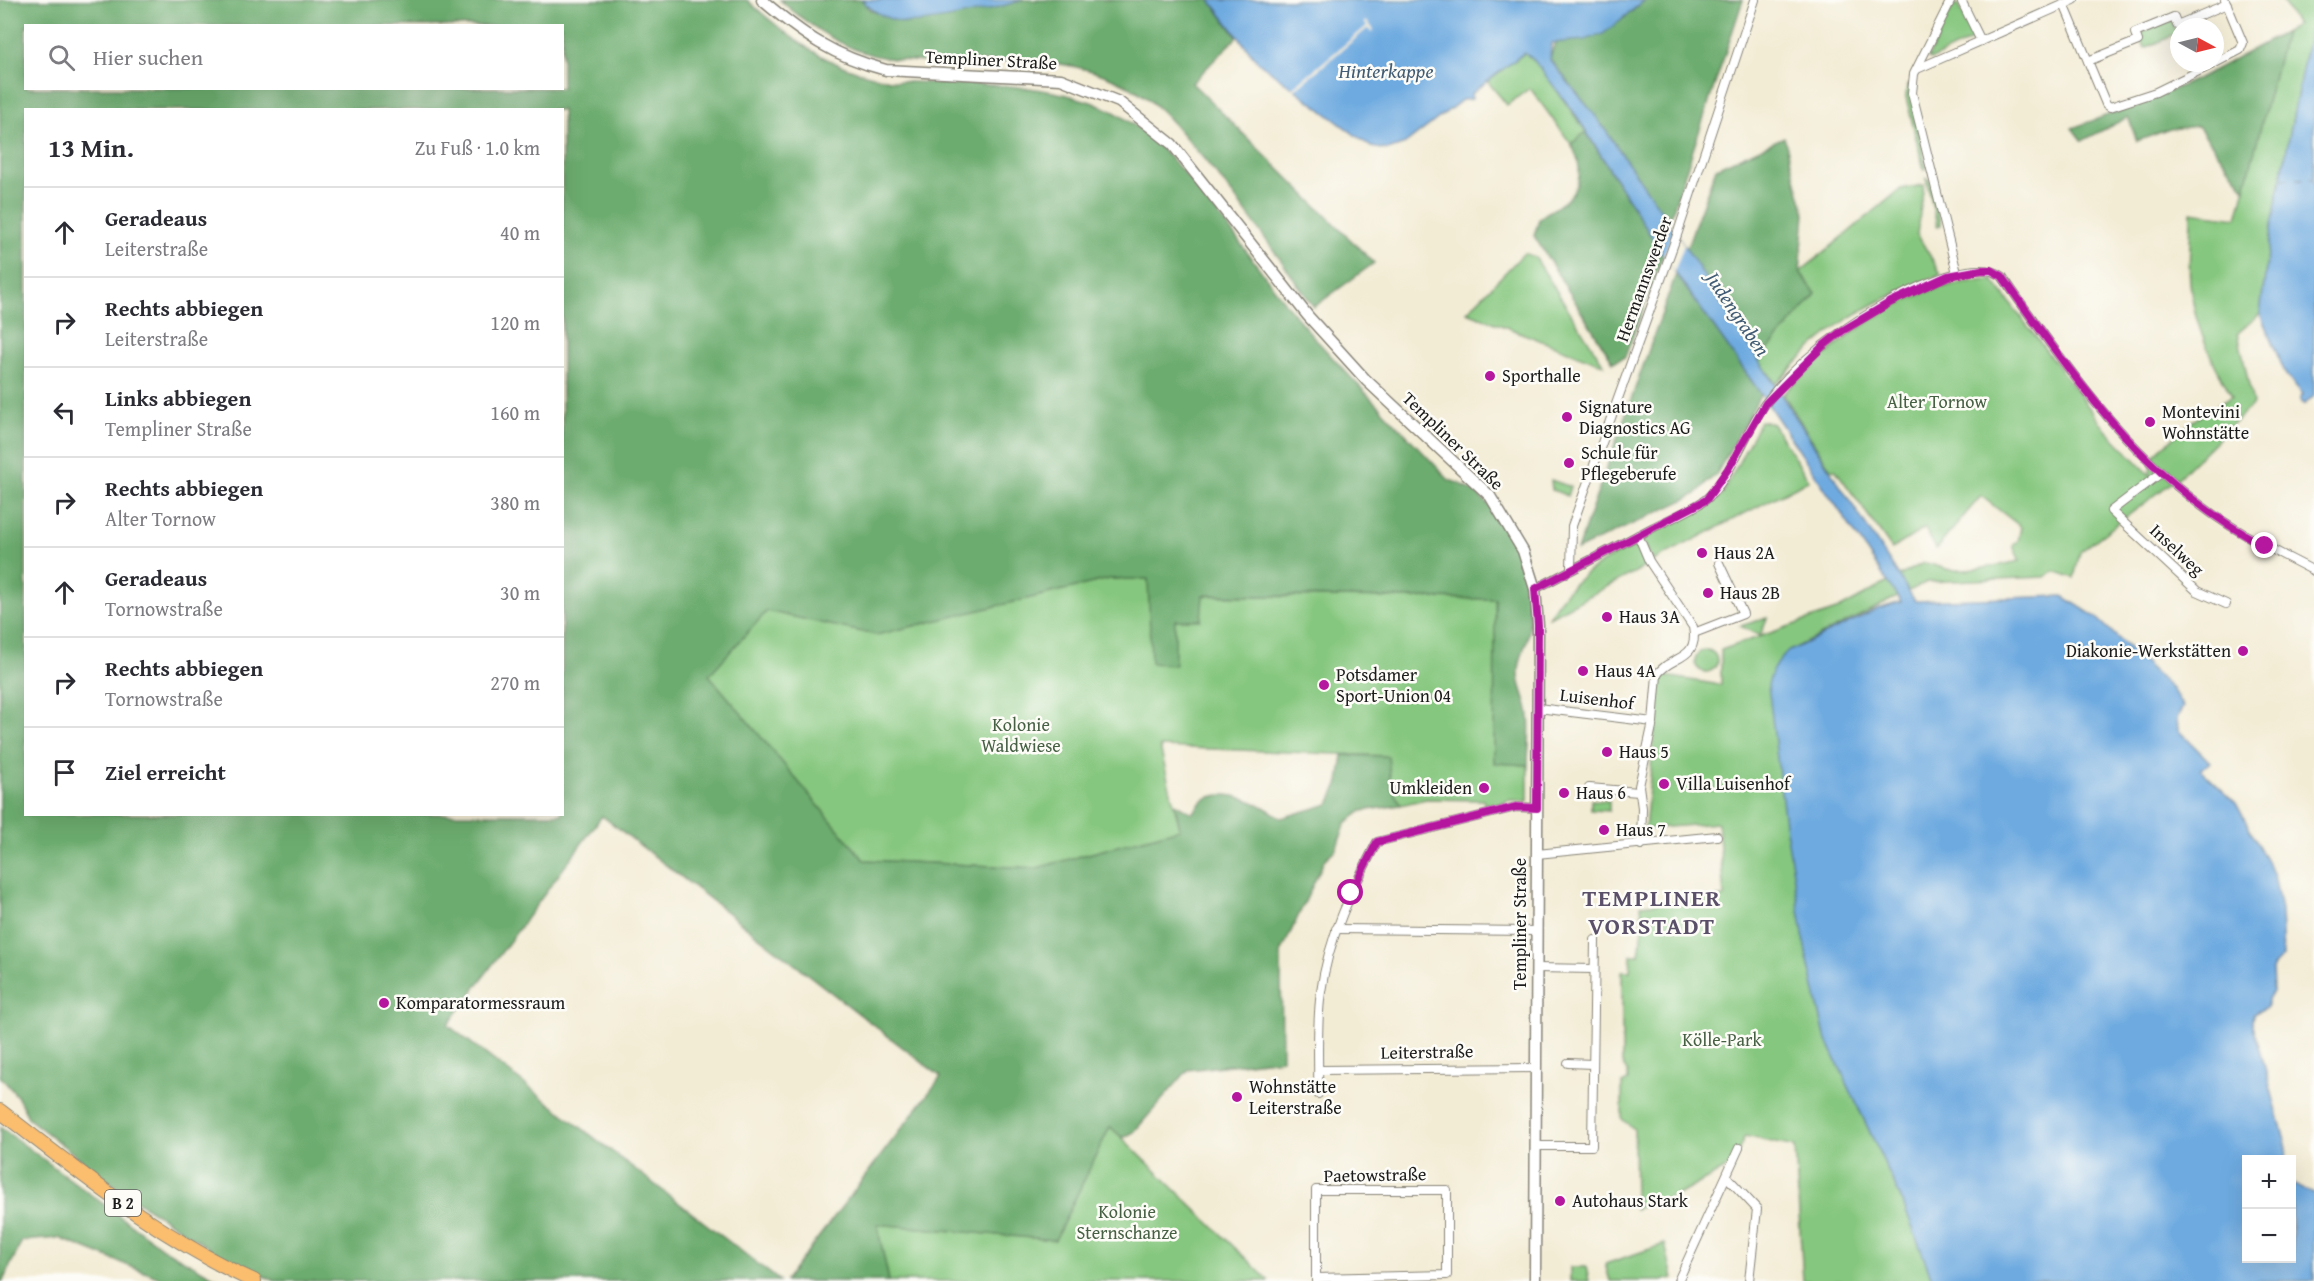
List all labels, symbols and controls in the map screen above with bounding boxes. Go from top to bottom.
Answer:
north arrow [2170,18,2224,72]
search box [24,24,564,90]
icon: search [45,41,78,74]
text: Hier suchen [93,41,203,73]
street label: Templiner Straße [924,43,1058,76]
water label: Hinterkappe [1337,56,1434,85]
text: 13 Min. [48,128,134,167]
text: Zu Fuß · 1.0 km [415,133,540,162]
text: Geradeaus [105,202,207,234]
street label: Hermannswerder [1608,212,1679,345]
icon: ahead [48,216,81,249]
text: 40 m [500,218,540,247]
text: Leiterstraße [105,234,208,263]
water label: Judengraben [1698,263,1777,362]
text: Rechts abbiegen [105,292,263,324]
icon: right [48,306,81,339]
text: 120 m [490,308,540,337]
text: Leiterstraße [105,324,208,353]
place label: Sporthalle [1502,362,1581,389]
marker: Sporthalle [1483,369,1497,383]
text: Links abbiegen [105,382,251,414]
street label: Templiner Straße [1396,385,1510,496]
park label: Alter Tornow [1887,388,1987,415]
place label: Signature Diagnostics AG [1579,393,1691,441]
icon: left [48,396,81,429]
text: 160 m [490,398,540,427]
place label: Montevini Wohnstätte [2162,398,2249,446]
marker: Signature Diagnostics AG [1560,410,1574,424]
text: Templiner Straße [105,414,252,443]
marker: Montevini Wohnstätte [2143,415,2157,429]
place label: Schule für Pflegeberufe [1581,439,1677,487]
marker: Schule für Pflegeberufe [1562,456,1576,470]
text: Rechts abbiegen [105,472,263,504]
icon: right [48,486,81,519]
text: 380 m [490,488,540,517]
text: Alter Tornow [105,504,216,533]
street label: Inselweg [2144,517,2211,582]
route end [2251,532,2277,558]
place label: Haus 2A [1714,539,1775,566]
marker: Haus 2A [1695,546,1709,560]
text: Geradeaus [105,562,207,594]
icon: ahead [48,576,81,609]
text: 30 m [500,578,540,607]
place label: Haus 2B [1720,579,1780,606]
marker: Haus 2B [1701,586,1715,600]
text: Tornowstraße [105,594,223,623]
place label: Haus 3A [1619,603,1680,630]
marker: Haus 3A [1600,610,1614,624]
place label: Diakonie-Werkstätten [2066,637,2231,664]
marker: Diakonie-Werkstätten [2236,644,2250,658]
text: Rechts abbiegen [105,652,263,684]
place label: Haus 4A [1595,657,1656,684]
place label: Potsdamer Sport-Union 04 [1336,661,1451,709]
marker: Haus 4A [1576,664,1590,678]
icon: right [48,666,81,699]
text: 270 m [490,668,540,697]
marker: Potsdamer Sport-Union 04 [1317,678,1331,692]
street label: Luisenhof [1559,681,1638,717]
text: Tornowstraße [105,684,223,713]
park label: Kolonie Waldwiese [981,711,1061,759]
place label: Haus 5 [1619,738,1669,765]
marker: Haus 5 [1600,745,1614,759]
icon: arrive [48,756,81,789]
text: Ziel erreicht [105,756,226,788]
place label: Villa Luisenhof [1676,770,1792,797]
place label: Umkleiden [1390,774,1472,801]
marker: Villa Luisenhof [1657,777,1671,791]
place label: Haus 6 [1576,779,1626,806]
marker: Umkleiden [1477,781,1491,795]
marker: Haus 6 [1557,786,1571,800]
place label: Haus 7 [1616,816,1666,843]
marker: Haus 7 [1597,823,1611,837]
street label: Templiner Straße [1506,858,1533,990]
route start [1337,879,1363,905]
district label: TEMPLINER VORSTADT [1582,880,1722,943]
place label: Komparatormessraum [396,989,565,1016]
marker: Komparatormessraum [377,996,391,1010]
park label: Kölle-Park [1682,1026,1763,1053]
street label: Leiterstraße [1380,1037,1474,1066]
place label: Wohnstätte Leiterstraße [1249,1073,1342,1121]
marker: Wohnstätte Leiterstraße [1230,1090,1244,1104]
map controls [2242,1155,2296,1263]
button: + [2242,1155,2296,1209]
street label: Paetowstraße [1323,1160,1427,1189]
place label: Autohaus Stark [1572,1187,1689,1214]
road number: B 2 [105,1190,141,1216]
marker: Autohaus Stark [1553,1194,1567,1208]
park label: Kolonie Sternschanze [1076,1198,1178,1246]
button: − [2242,1209,2296,1263]

